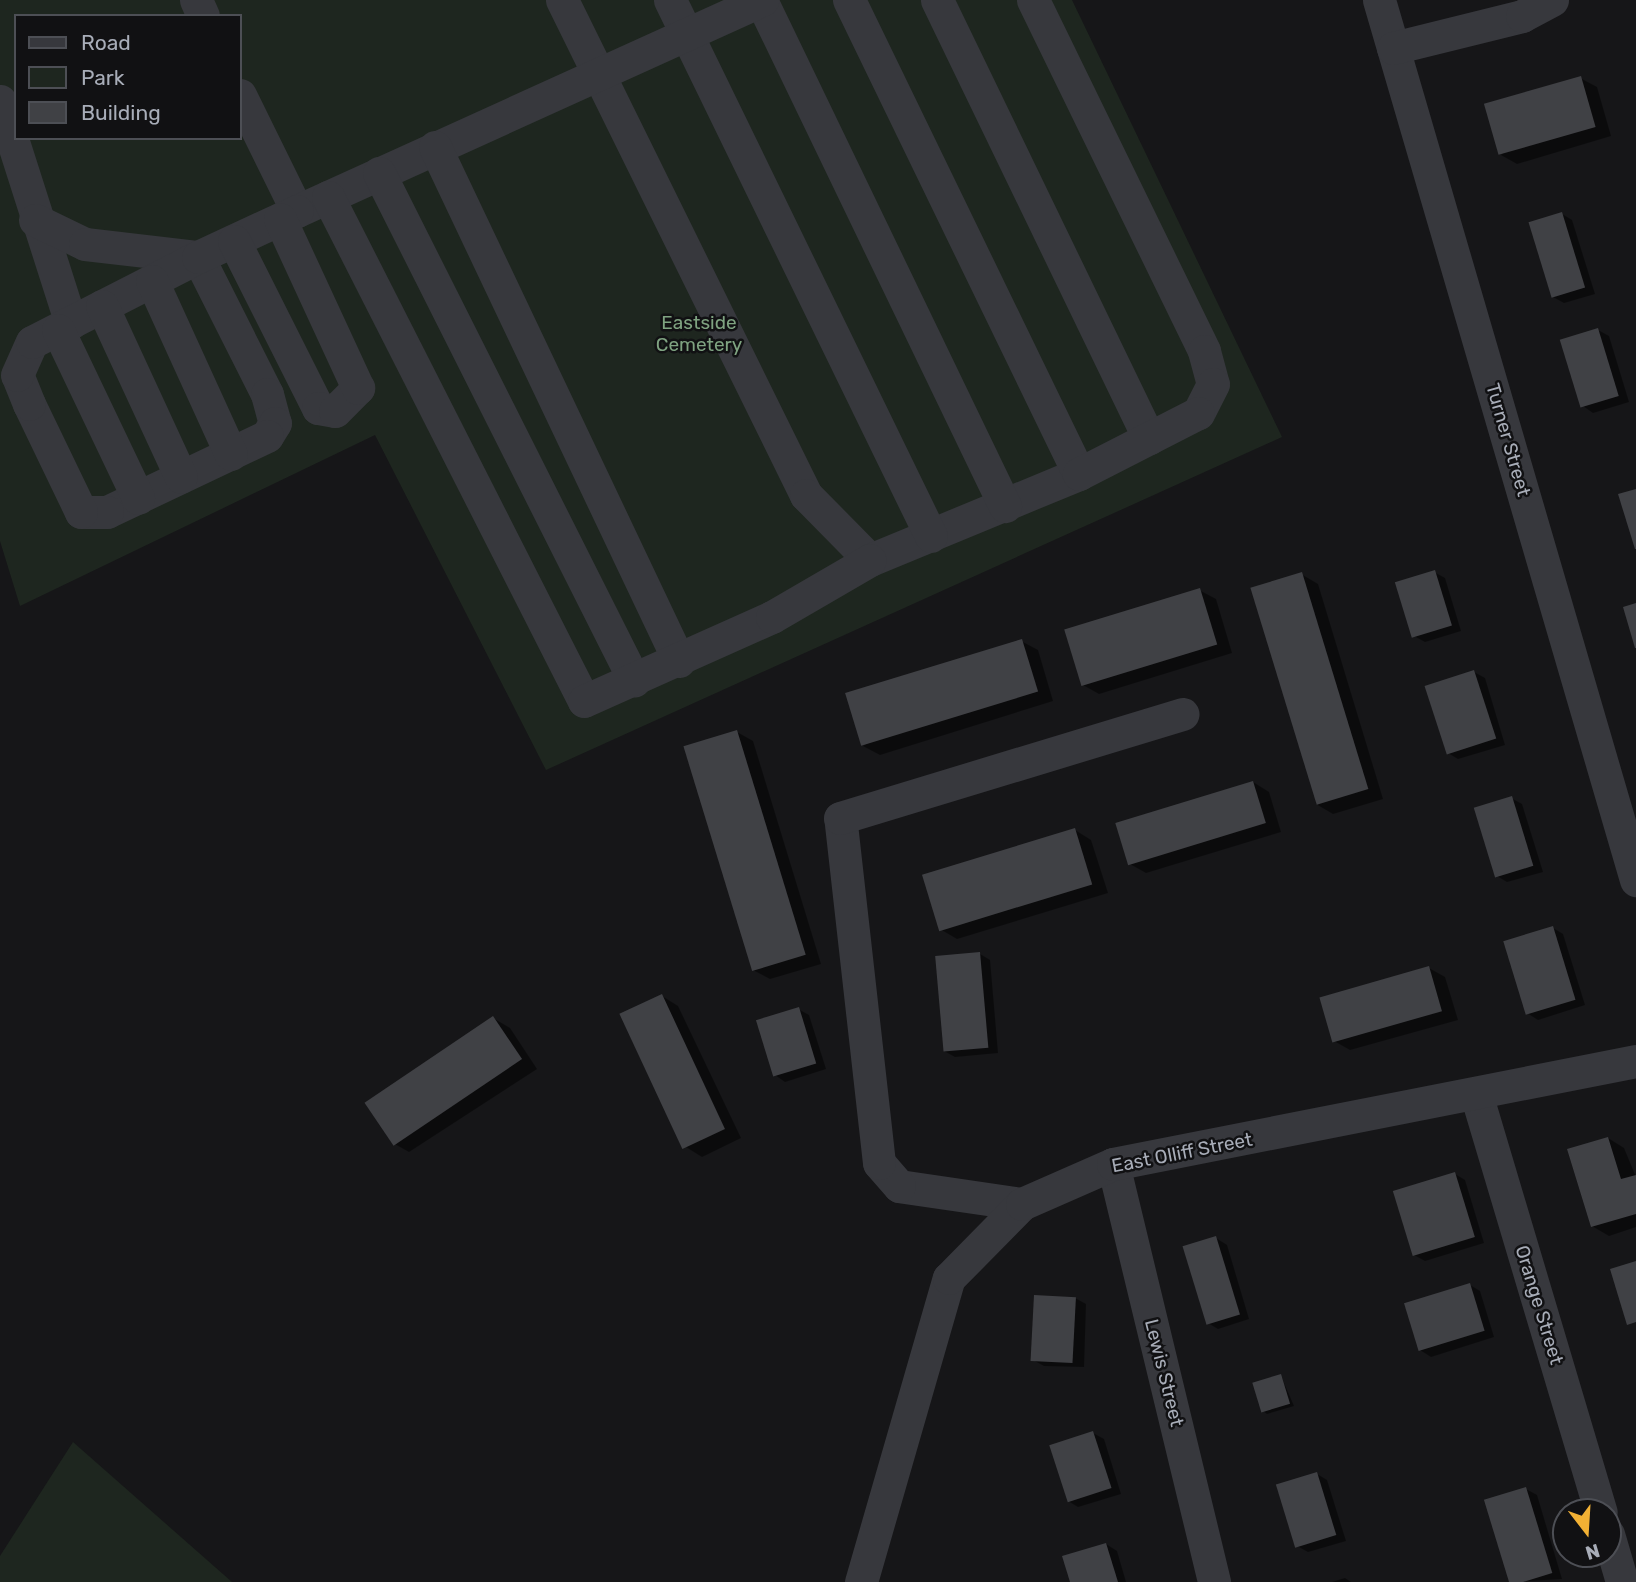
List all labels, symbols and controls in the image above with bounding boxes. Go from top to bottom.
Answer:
legend [14,14,242,140]
text: Road [81,30,131,55]
text: Park [81,65,125,90]
text: Building [81,100,161,125]
park label: Eastside Cemetery [656,312,742,356]
street label: Turner Street [1481,381,1535,499]
street label: East Olliff Street [1110,1128,1254,1178]
street label: Orange Street [1510,1243,1568,1367]
street label: Lewis Street [1140,1317,1188,1429]
north arrow [1552,1498,1622,1568]
text: N [1583,1539,1603,1565]

